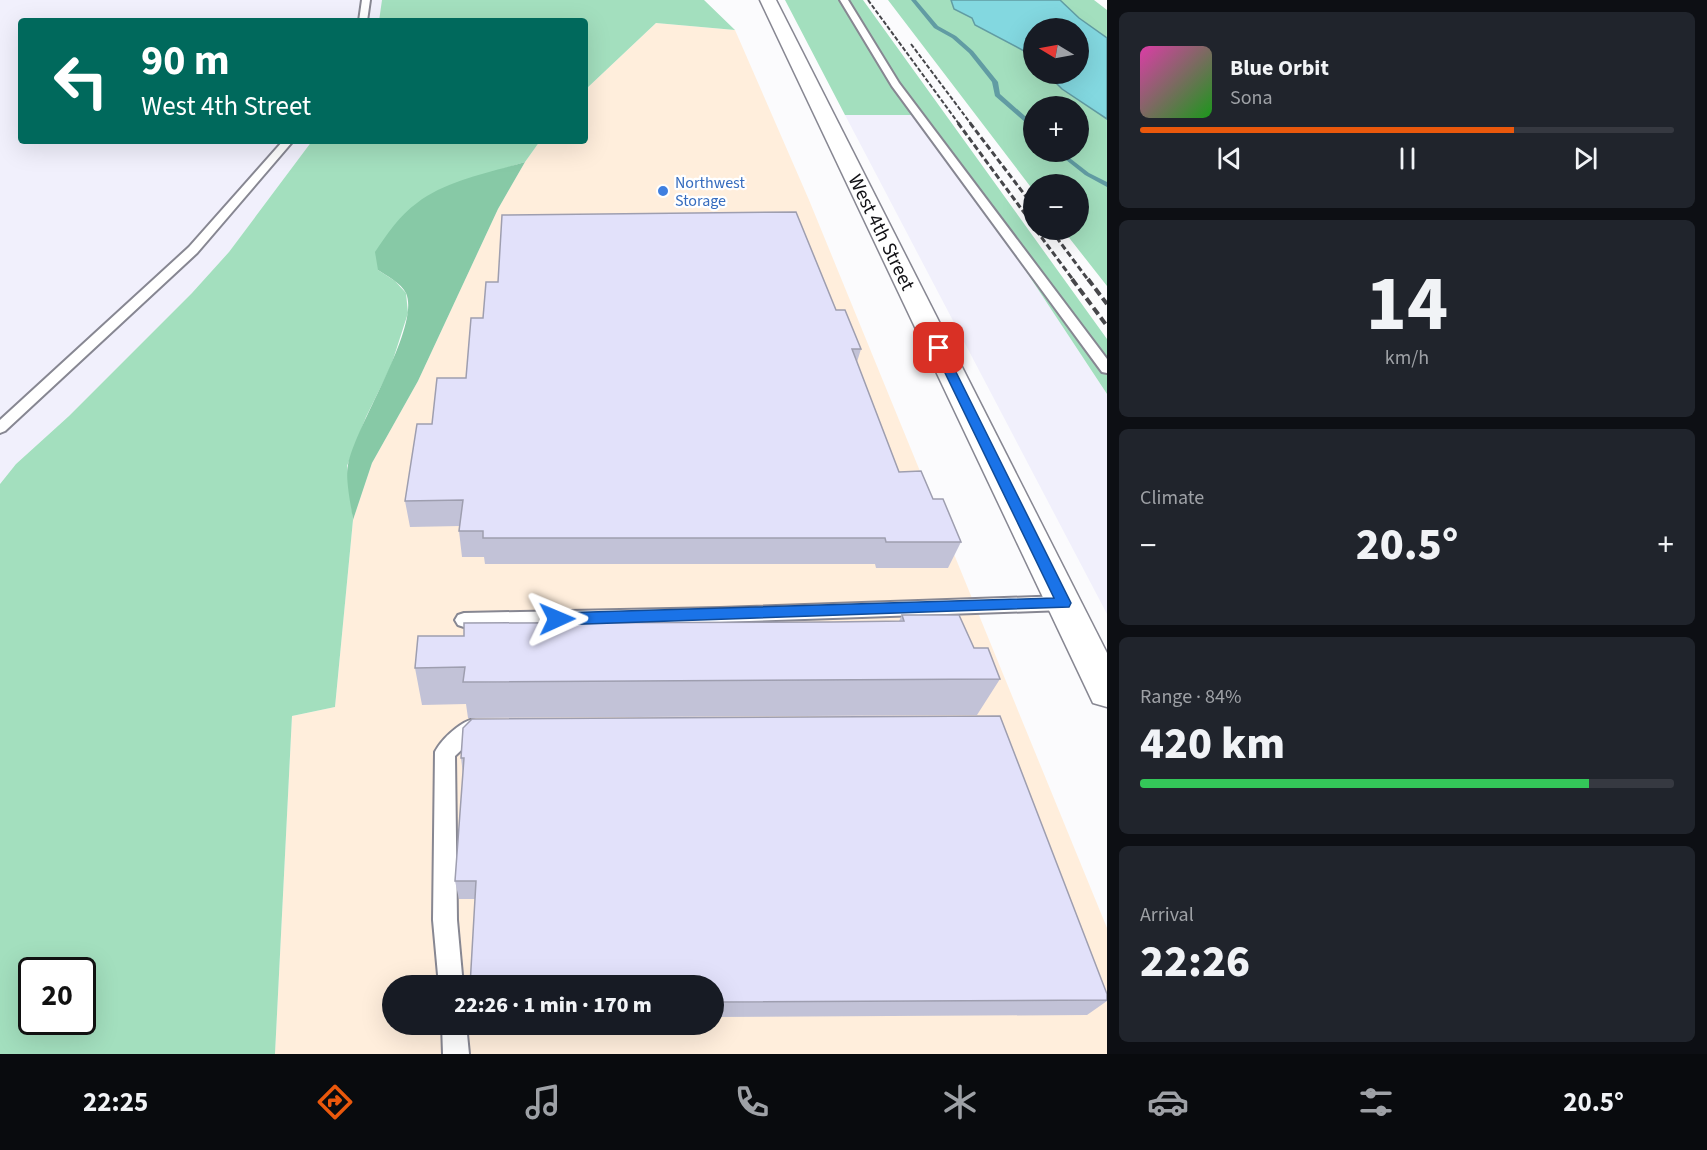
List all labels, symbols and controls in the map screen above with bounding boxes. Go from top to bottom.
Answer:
north arrow [1023,18,1089,84]
map controls [1023,18,1089,240]
text: 90 m [141,31,230,91]
icon: left [42,42,120,120]
text: Blue Orbit [1230,52,1329,84]
text: Sona [1230,84,1273,112]
text: West 4th Street [141,87,311,126]
button: + [1023,96,1089,162]
icon: previous [1213,142,1246,175]
icon: pause [1391,142,1424,175]
icon: next [1569,142,1602,175]
street label: West 4th Street [841,170,921,295]
place label: Northwest Storage [675,172,745,212]
button: − [1023,174,1089,240]
marker: Northwest Storage [656,184,670,198]
text: 14 [1366,249,1448,360]
pin [913,322,964,373]
icon: arrive [922,331,955,364]
text: km/h [1385,344,1429,372]
text: Climate [1140,484,1204,512]
text: 20.5° [1356,513,1458,577]
text: − [1140,522,1156,569]
text: + [1658,522,1674,569]
position arrow [525,587,589,651]
text: Range · 84% [1140,683,1241,711]
text: 420 km [1140,712,1285,776]
text: Arrival [1140,901,1194,929]
text: 22:26 [1140,930,1250,994]
speed limit sign: 20 [18,957,96,1035]
text: 22:26 · 1 min · 170 m [454,989,652,1021]
icon: directions [314,1081,356,1123]
icon: music [522,1081,564,1123]
icon: phone [731,1081,773,1123]
icon: climate [939,1081,981,1123]
icon: car [1147,1081,1189,1123]
icon: filters [1355,1081,1397,1123]
text: 22:25 [83,1083,148,1122]
text: 20.5° [1563,1083,1624,1122]

